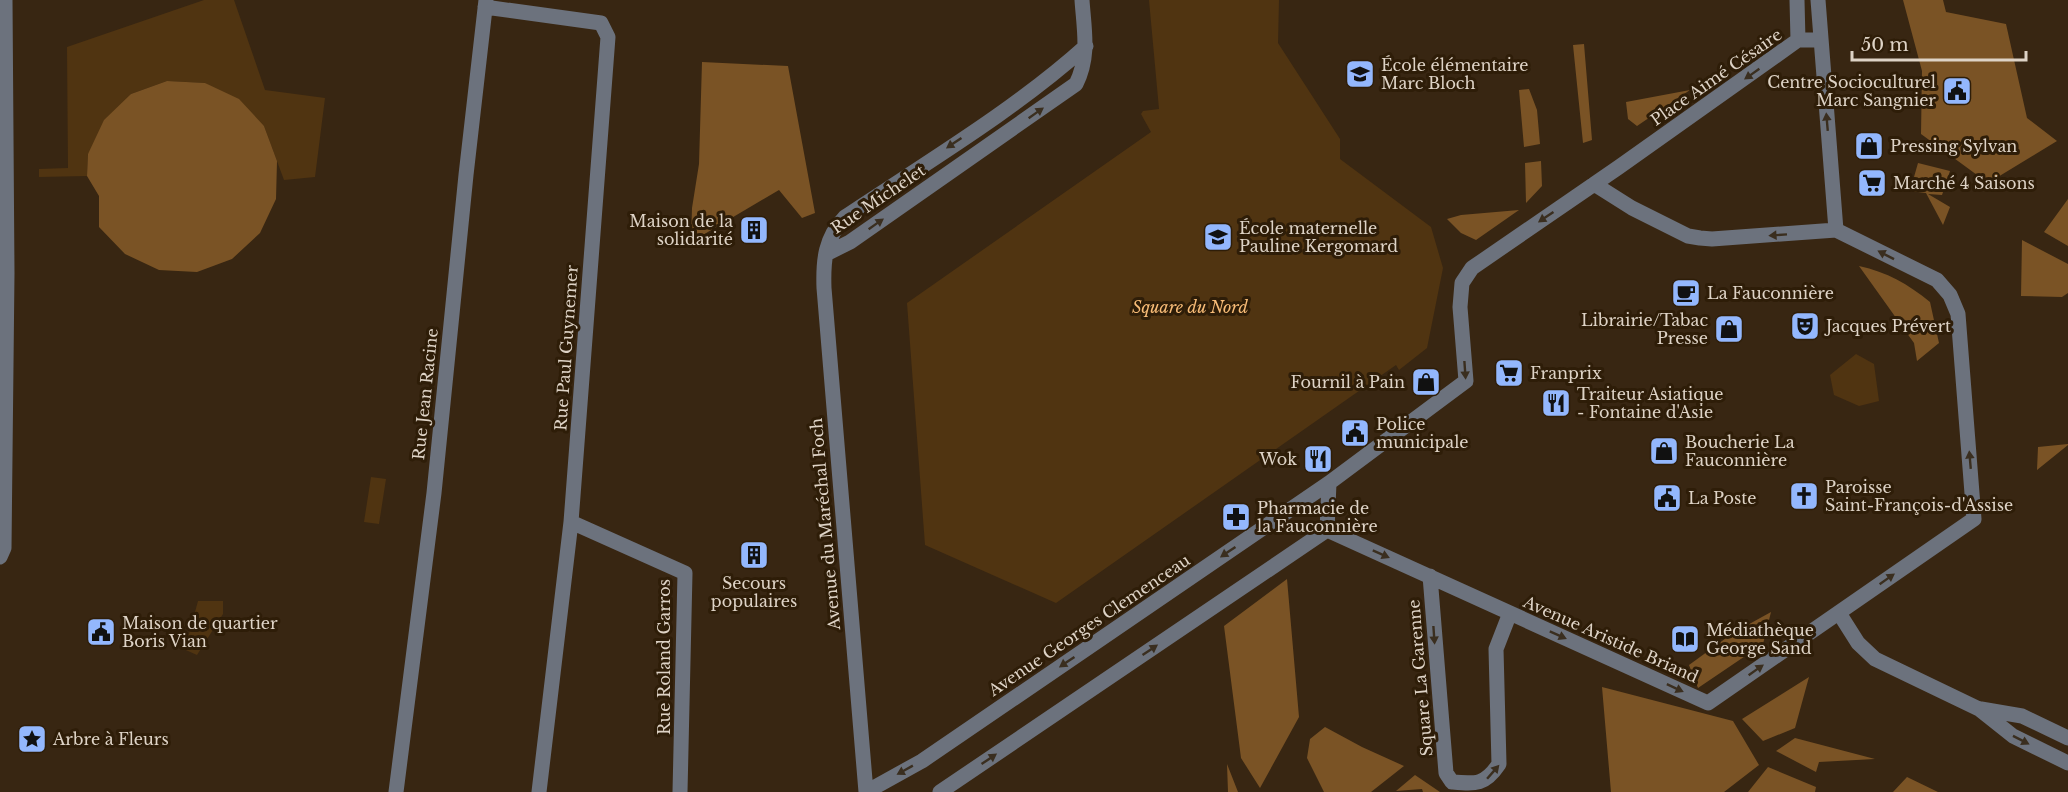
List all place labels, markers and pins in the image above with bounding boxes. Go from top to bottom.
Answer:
place label: École élémentaire Marc Bloch [1381,55,1529,93]
school or university icon: École élémentaire Marc Bloch [1344,58,1376,90]
place label: Centre Socioculturel Marc Sangnier [1767,72,1936,110]
public building icon: Centre Socioculturel Marc Sangnier [1941,75,1973,107]
shop icon: Pressing Sylvan [1853,130,1885,162]
place label: Pressing Sylvan [1890,136,2017,156]
supermarket icon: Marché 4 Saisons [1856,167,1888,199]
place label: Marché 4 Saisons [1893,173,2035,193]
place label: Maison de la solidarité [629,211,733,249]
building icon: Maison de la solidarité [738,214,770,246]
place label: École maternelle Pauline Kergomard [1239,218,1398,256]
school or university icon: École maternelle Pauline Kergomard [1202,221,1234,253]
cafe icon: La Fauconnière [1670,277,1702,309]
place label: La Fauconnière [1707,283,1834,303]
place label: Librairie/Tabac Presse [1581,310,1708,348]
theatre icon: Jacques Prévert [1789,310,1821,342]
shop icon: Librairie/Tabac Presse [1713,313,1745,345]
place label: Jacques Prévert [1824,316,1951,336]
supermarket icon: Franprix [1493,357,1525,389]
place label: Franprix [1530,363,1602,383]
shop icon: Fournil à Pain [1410,366,1442,398]
place label: Fournil à Pain [1290,372,1405,392]
place label: Traiteur Asiatique - Fontaine d'Asie [1577,384,1724,422]
restaurant icon: Traiteur Asiatique - Fontaine d'Asie [1540,387,1572,419]
place label: Police municipale [1376,414,1469,452]
public building icon: Police municipale [1339,417,1371,449]
place label: Boucherie La Fauconnière [1685,432,1795,470]
shop icon: Boucherie La Fauconnière [1648,435,1680,467]
restaurant icon: Wok [1302,443,1334,475]
place label: Wok [1258,449,1297,469]
place label: Paroisse Saint-François-d'Assise [1825,477,2013,515]
church icon: Paroisse Saint-François-d'Assise [1788,480,1820,512]
public building icon: La Poste [1651,482,1683,514]
place label: La Poste [1688,488,1756,508]
place label: Pharmacie de la Fauconnière [1257,498,1378,536]
pharmacy icon: Pharmacie de la Fauconnière [1220,501,1252,533]
building icon: Secours populaires [738,539,770,571]
place label: Secours populaires [711,573,797,611]
place label: Maison de quartier Boris Vian [122,613,278,651]
public building icon: Maison de quartier Boris Vian [85,616,117,648]
place label: Médiathèque George Sand [1706,620,1814,658]
library icon: Médiathèque George Sand [1669,623,1701,655]
place icon: Arbre à Fleurs [16,723,48,755]
place label: Arbre à Fleurs [52,729,169,749]

